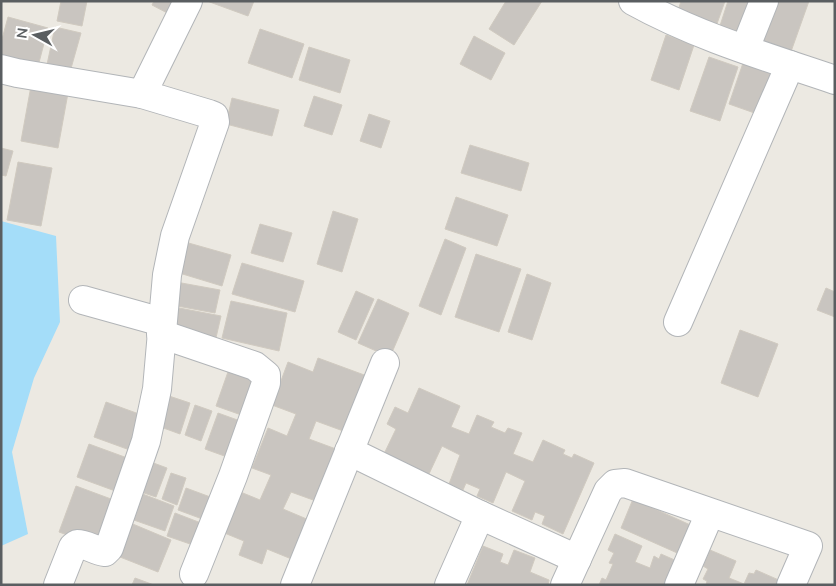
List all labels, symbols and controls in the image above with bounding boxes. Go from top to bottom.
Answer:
north arrow [10,10,60,60]
text: N [12,27,32,40]

